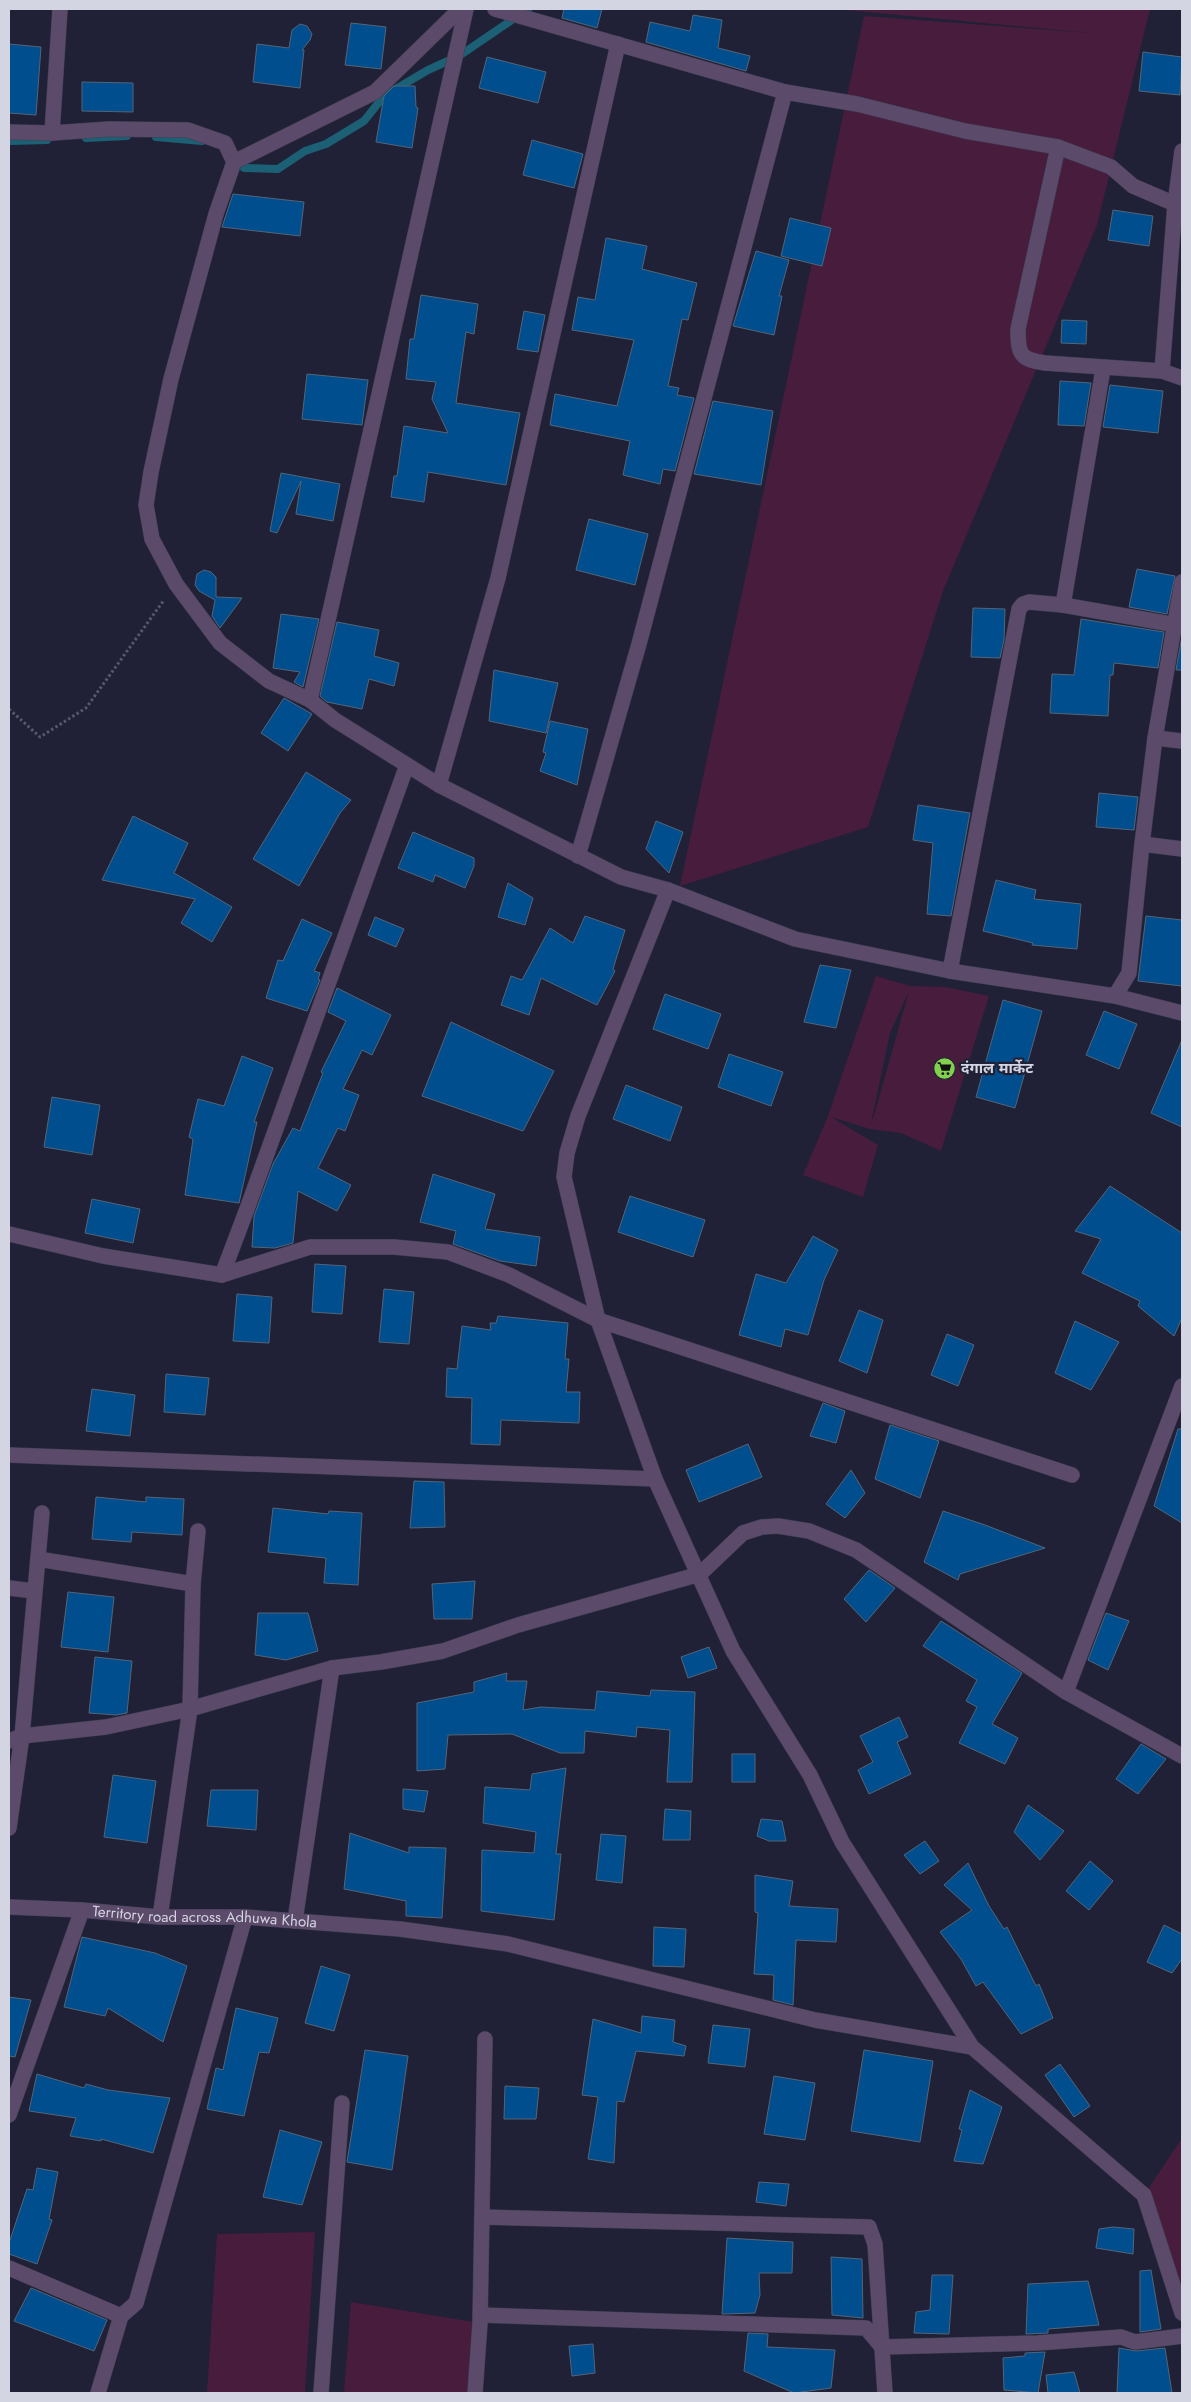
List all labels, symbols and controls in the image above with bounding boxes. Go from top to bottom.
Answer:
supermarket icon: दंगाल मार्केट [933,1056,957,1080]
place label: दंगाल मार्केट [961,1057,1034,1079]
street label: Territory road across Adhuwa Khola [91,1900,318,1934]

